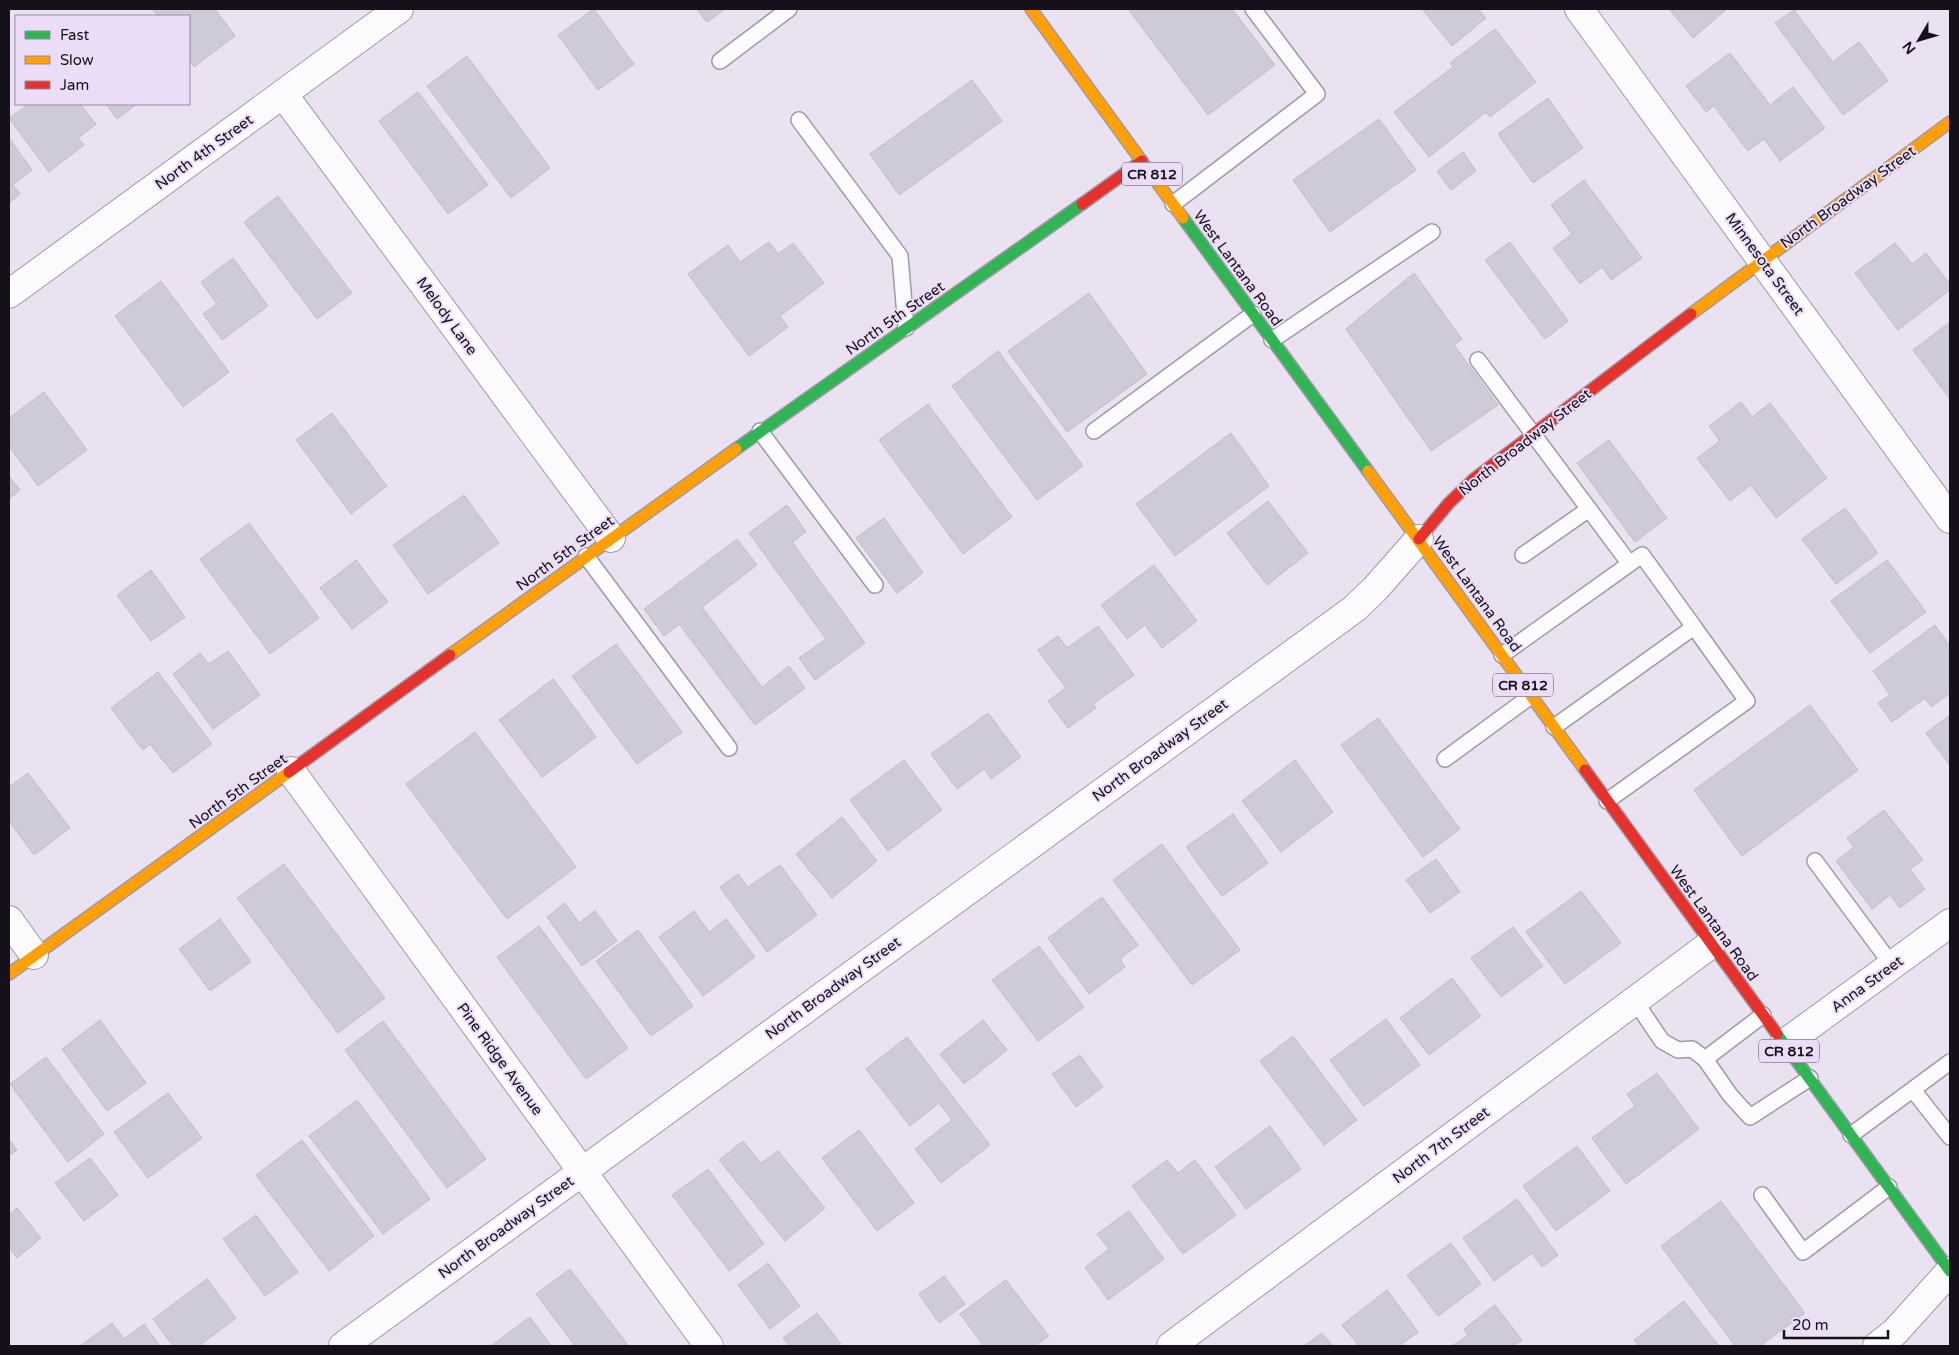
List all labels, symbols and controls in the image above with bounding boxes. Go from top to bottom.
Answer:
legend [15,15,190,105]
north arrow [1894,15,1944,65]
text: Fast [60,26,90,44]
text: N [1899,38,1919,57]
text: Slow [60,51,94,69]
text: Jam [60,76,89,94]
street label: North 4th Street [152,110,257,194]
street label: North Broadway Street [1777,142,1920,252]
road number: CR 812 [1122,162,1182,185]
street label: West Lantana Road [1190,206,1286,330]
street label: Minnesota Street [1722,209,1808,319]
street label: Melody Lane [413,274,481,358]
street label: North 5th Street [842,277,948,359]
street label: North Broadway Street [1455,385,1595,499]
street label: North 5th Street [513,511,618,595]
street label: West Lantana Road [1429,532,1525,656]
road number: CR 812 [1493,674,1553,696]
street label: North Broadway Street [1089,695,1232,805]
street label: North 5th Street [186,749,291,833]
street label: West Lantana Road [1666,861,1762,985]
street label: North Broadway Street [762,933,905,1043]
street label: Anna Street [1827,952,1907,1016]
street label: Pine Ridge Avenue [453,999,547,1119]
road number: CR 812 [1759,1040,1819,1062]
street label: North 7th Street [1389,1103,1493,1187]
street label: North Broadway Street [435,1172,578,1282]
scale bar [1784,1308,1888,1340]
text: 20 m [1792,1316,1829,1334]

